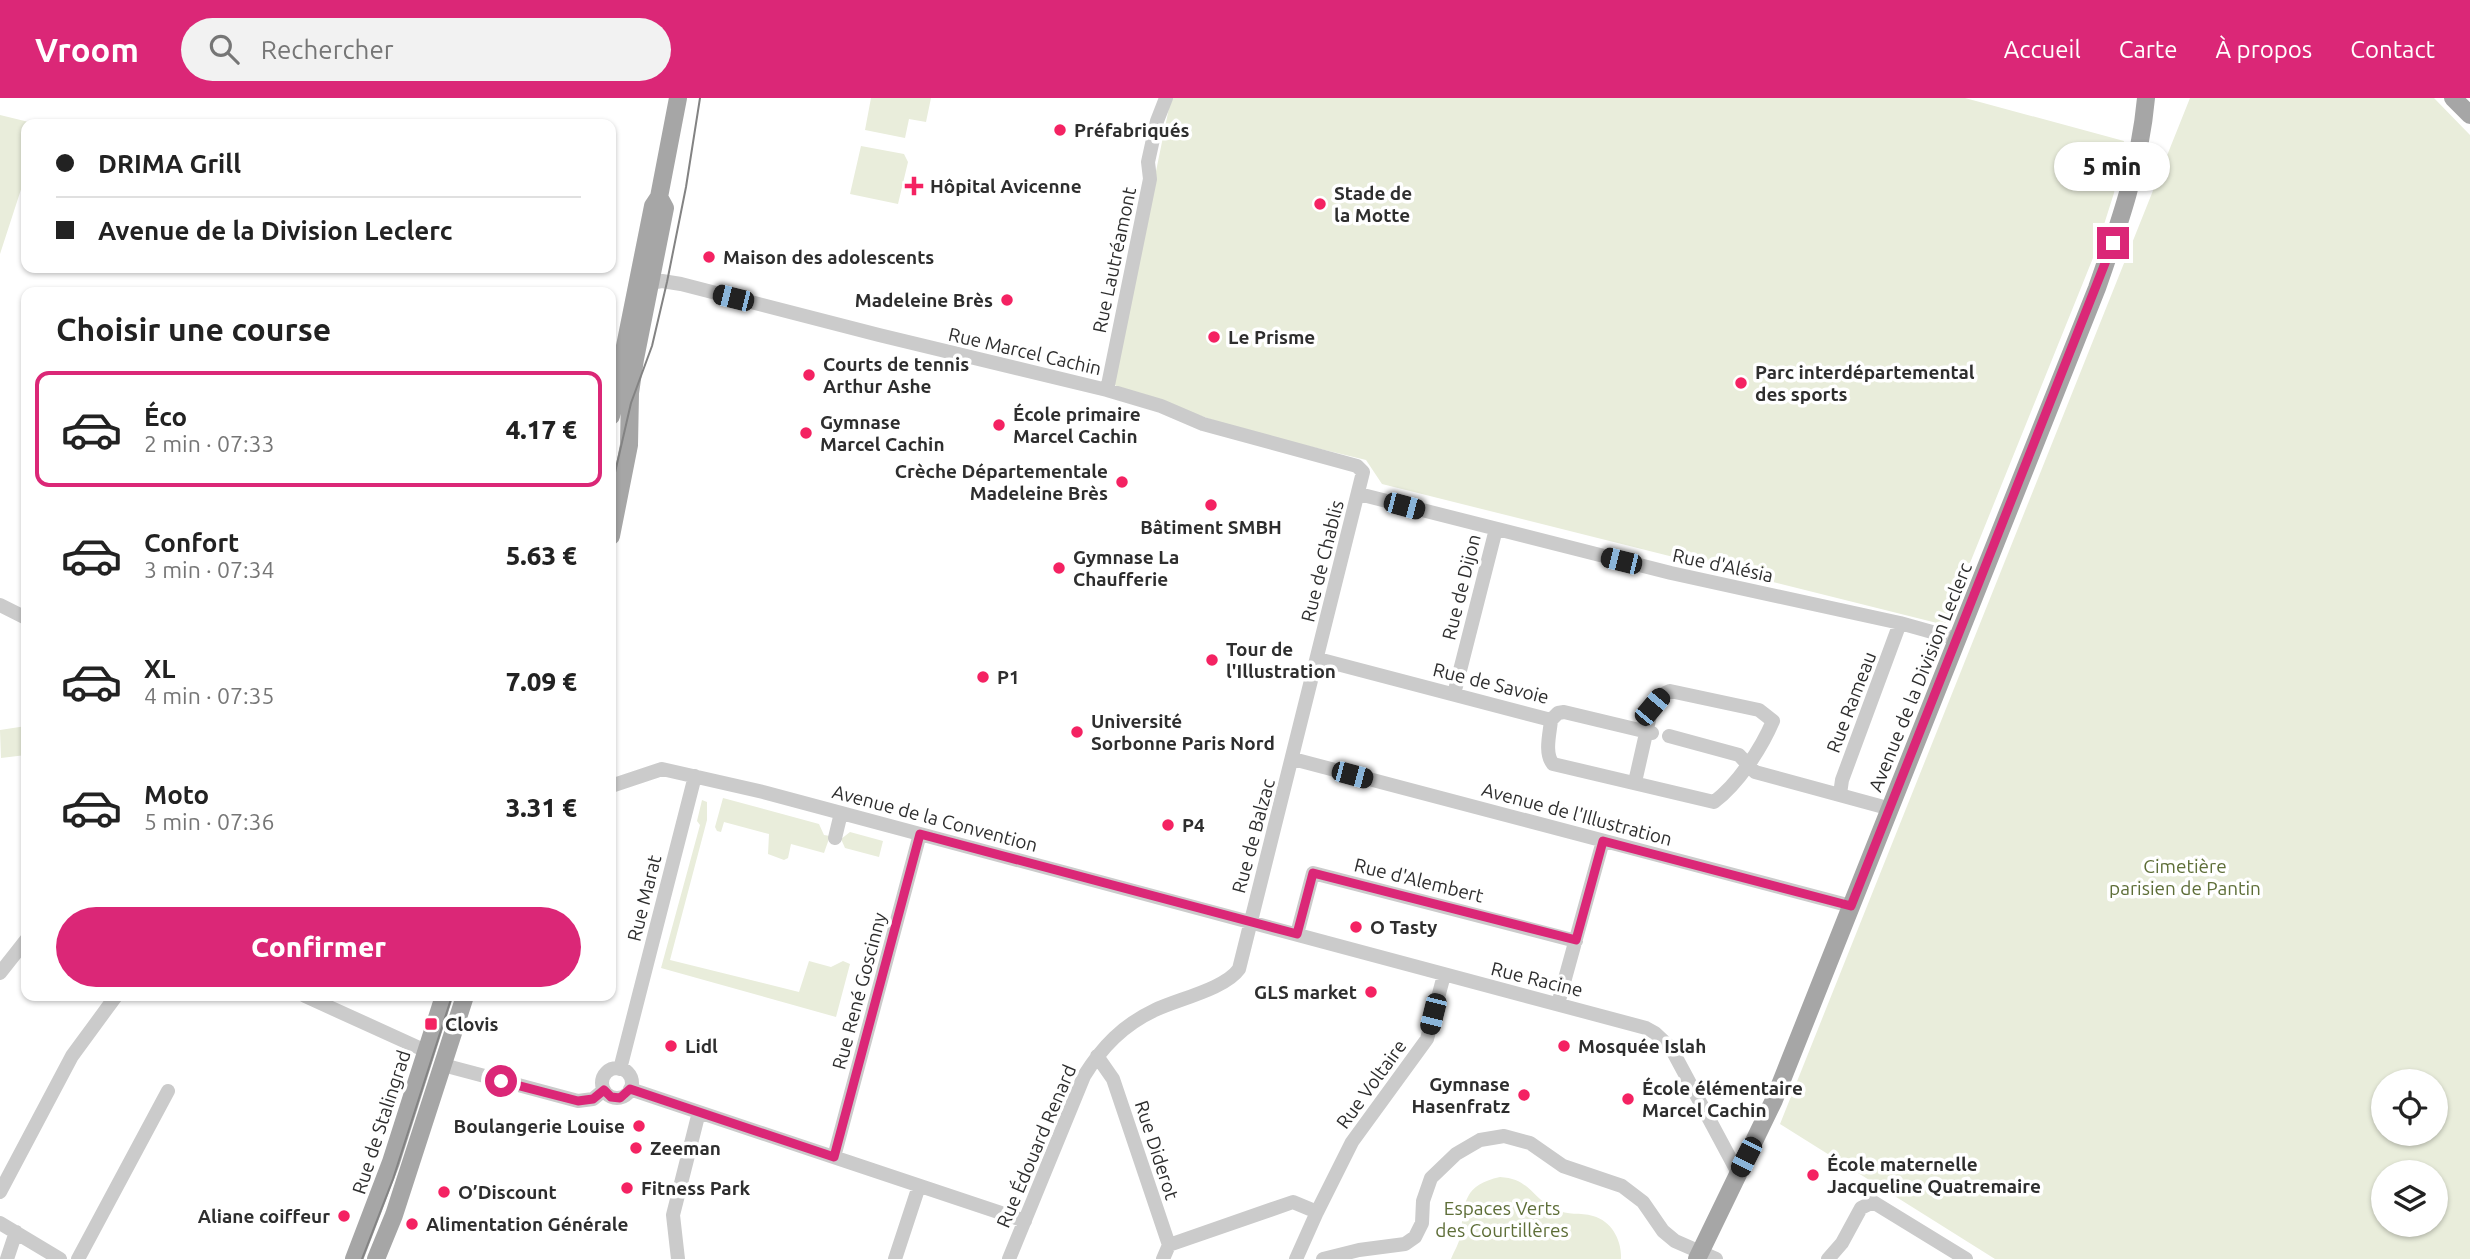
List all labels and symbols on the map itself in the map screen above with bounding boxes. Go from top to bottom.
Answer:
place label: Préfabriqués [1074,119,1190,141]
marker: Préfabriqués [1052,122,1068,138]
callout: 5 min [2055,142,2171,190]
place label: Hôpital Avicenne [930,175,1082,197]
marker: Hôpital Avicenne [904,176,924,196]
place label: Stade de la Motte [1334,182,1412,226]
street label: Rue Lautréamont [1088,185,1140,335]
marker: Stade de la Motte [1312,196,1328,212]
route end [2097,227,2129,259]
place label: Maison des adolescents [723,246,934,268]
marker: Maison des adolescents [701,249,717,265]
car [711,283,756,313]
place label: Madeleine Brès [855,289,993,311]
marker: Madeleine Brès [999,292,1015,308]
street label: Rue Marcel Cachin [946,323,1104,379]
place label: Le Prisme [1228,326,1315,348]
marker: Le Prisme [1206,329,1222,345]
place label: Courts de tennis Arthur Ashe [823,353,969,397]
place label: Parc interdépartemental des sports [1755,361,1975,405]
marker: Courts de tennis Arthur Ashe [801,367,817,383]
marker: Parc interdépartemental des sports [1733,375,1749,391]
place label: École primaire Marcel Cachin [1013,403,1141,447]
place label: Gymnase Marcel Cachin [820,411,945,455]
marker: École primaire Marcel Cachin [991,417,1007,433]
marker: Gymnase Marcel Cachin [798,425,814,441]
place label: Crèche Départementale Madeleine Brès [895,460,1108,504]
marker: Crèche Départementale Madeleine Brès [1114,474,1130,490]
car [1381,490,1428,522]
marker: Bâtiment SMBH [1203,497,1219,513]
street label: Rue de Chablis [1296,498,1348,624]
place label: Bâtiment SMBH [1140,516,1282,538]
street label: Rue de Dijon [1437,532,1485,642]
street label: Rue d'Alésia [1671,544,1775,586]
place label: Gymnase La Chaufferie [1073,546,1179,590]
car [1599,546,1644,576]
street label: Avenue de la Division Leclerc [1864,559,1976,795]
marker: Gymnase La Chaufferie [1051,560,1067,576]
place label: Tour de l'Illustration [1226,638,1336,682]
street label: Rue Rameau [1822,648,1880,756]
marker: Tour de l'Illustration [1204,652,1220,668]
street label: Rue de Savoie [1431,658,1551,708]
place label: P1 [997,666,1020,688]
marker: P1 [975,669,991,685]
car [1631,684,1674,730]
place label: Université Sorbonne Paris Nord [1091,710,1275,754]
marker: Université Sorbonne Paris Nord [1069,724,1085,740]
car [1329,759,1376,791]
street label: Rue de Balzac [1227,776,1279,896]
street label: Avenue de l'Illustration [1479,778,1675,850]
street label: Avenue de la Convention [830,780,1040,856]
place label: P4 [1182,814,1205,836]
marker: P4 [1160,817,1176,833]
street label: Rue Marat [623,852,665,943]
street label: Rue d'Alembert [1352,853,1486,907]
park label: Cimetière parisien de Pantin [2109,855,2261,899]
street label: Rue René Goscinny [827,910,891,1072]
place label: O Tasty [1370,916,1437,938]
marker: O Tasty [1348,919,1364,935]
street label: Rue Racine [1489,957,1585,1001]
place label: GLS market [1254,981,1357,1003]
marker: GLS market [1363,984,1379,1000]
car [1418,991,1449,1037]
place label: Clovis [445,1013,499,1035]
marker: Clovis [423,1016,439,1032]
place label: Lidl [685,1035,718,1057]
street label: Rue Voltaire [1331,1035,1411,1133]
place label: Mosquée Islah [1578,1035,1706,1057]
marker: Lidl [663,1038,679,1054]
marker: Mosquée Islah [1556,1038,1572,1054]
street label: Rue de Stalingrad [347,1047,415,1197]
street label: Rue Édouard Renard [992,1061,1080,1231]
route start [485,1065,517,1097]
place label: Gymnase Hasenfratz [1412,1073,1510,1117]
place label: École élémentaire Marcel Cachin [1642,1077,1803,1121]
marker: Gymnase Hasenfratz [1516,1087,1532,1103]
marker: École élémentaire Marcel Cachin [1620,1091,1636,1107]
street label: Rue Diderot [1131,1098,1184,1203]
place label: Boulangerie Louise [454,1115,625,1137]
marker: Boulangerie Louise [631,1118,647,1134]
car [1728,1134,1765,1180]
place label: Zeeman [650,1137,721,1159]
marker: Zeeman [628,1140,644,1156]
place label: École maternelle Jacqueline Quatremaire [1827,1153,2041,1197]
marker: École maternelle Jacqueline Quatremaire [1805,1167,1821,1183]
place label: Fitness Park [641,1177,750,1199]
marker: Fitness Park [619,1180,635,1196]
place label: O’Discount [458,1181,557,1203]
marker: O’Discount [436,1184,452,1200]
park label: Espaces Verts des Courtillères [1435,1197,1569,1241]
place label: Aliane coiffeur [198,1205,330,1227]
marker: Aliane coiffeur [336,1208,352,1224]
place label: Alimentation Générale [426,1213,628,1235]
marker: Alimentation Générale [404,1216,420,1232]

